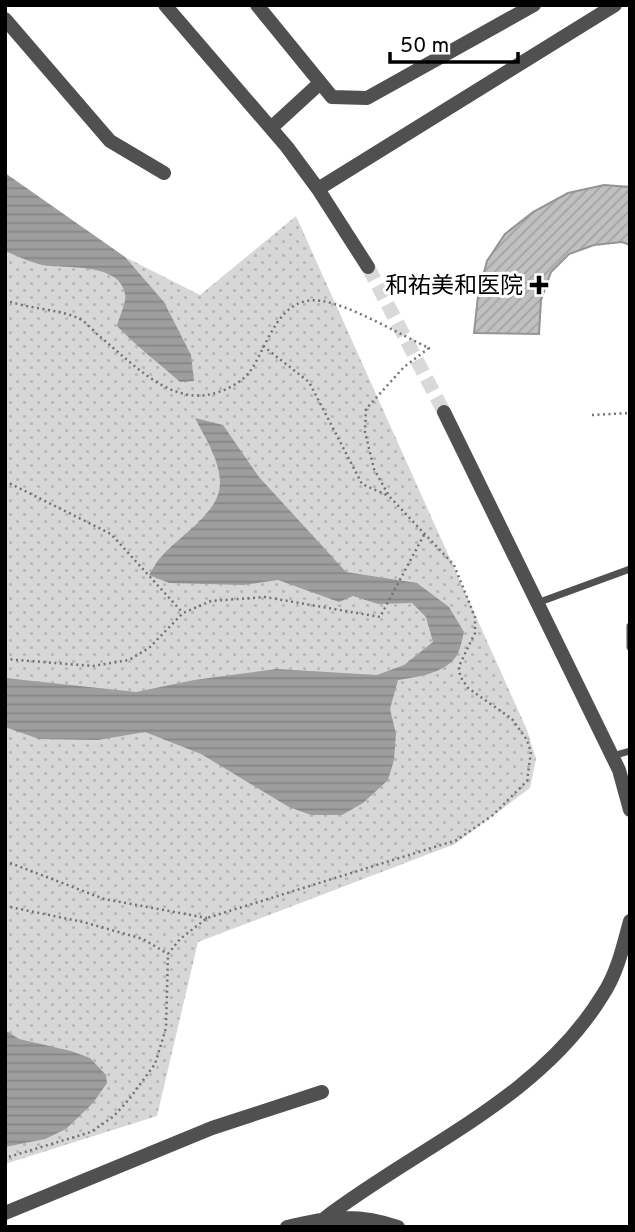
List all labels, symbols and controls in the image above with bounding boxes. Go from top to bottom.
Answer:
scale bar [390,21,518,65]
text: 50 m [400,33,449,60]
place label: 和祐美和医院 [385,273,523,302]
marker: 和祐美和医院 [529,275,549,295]

